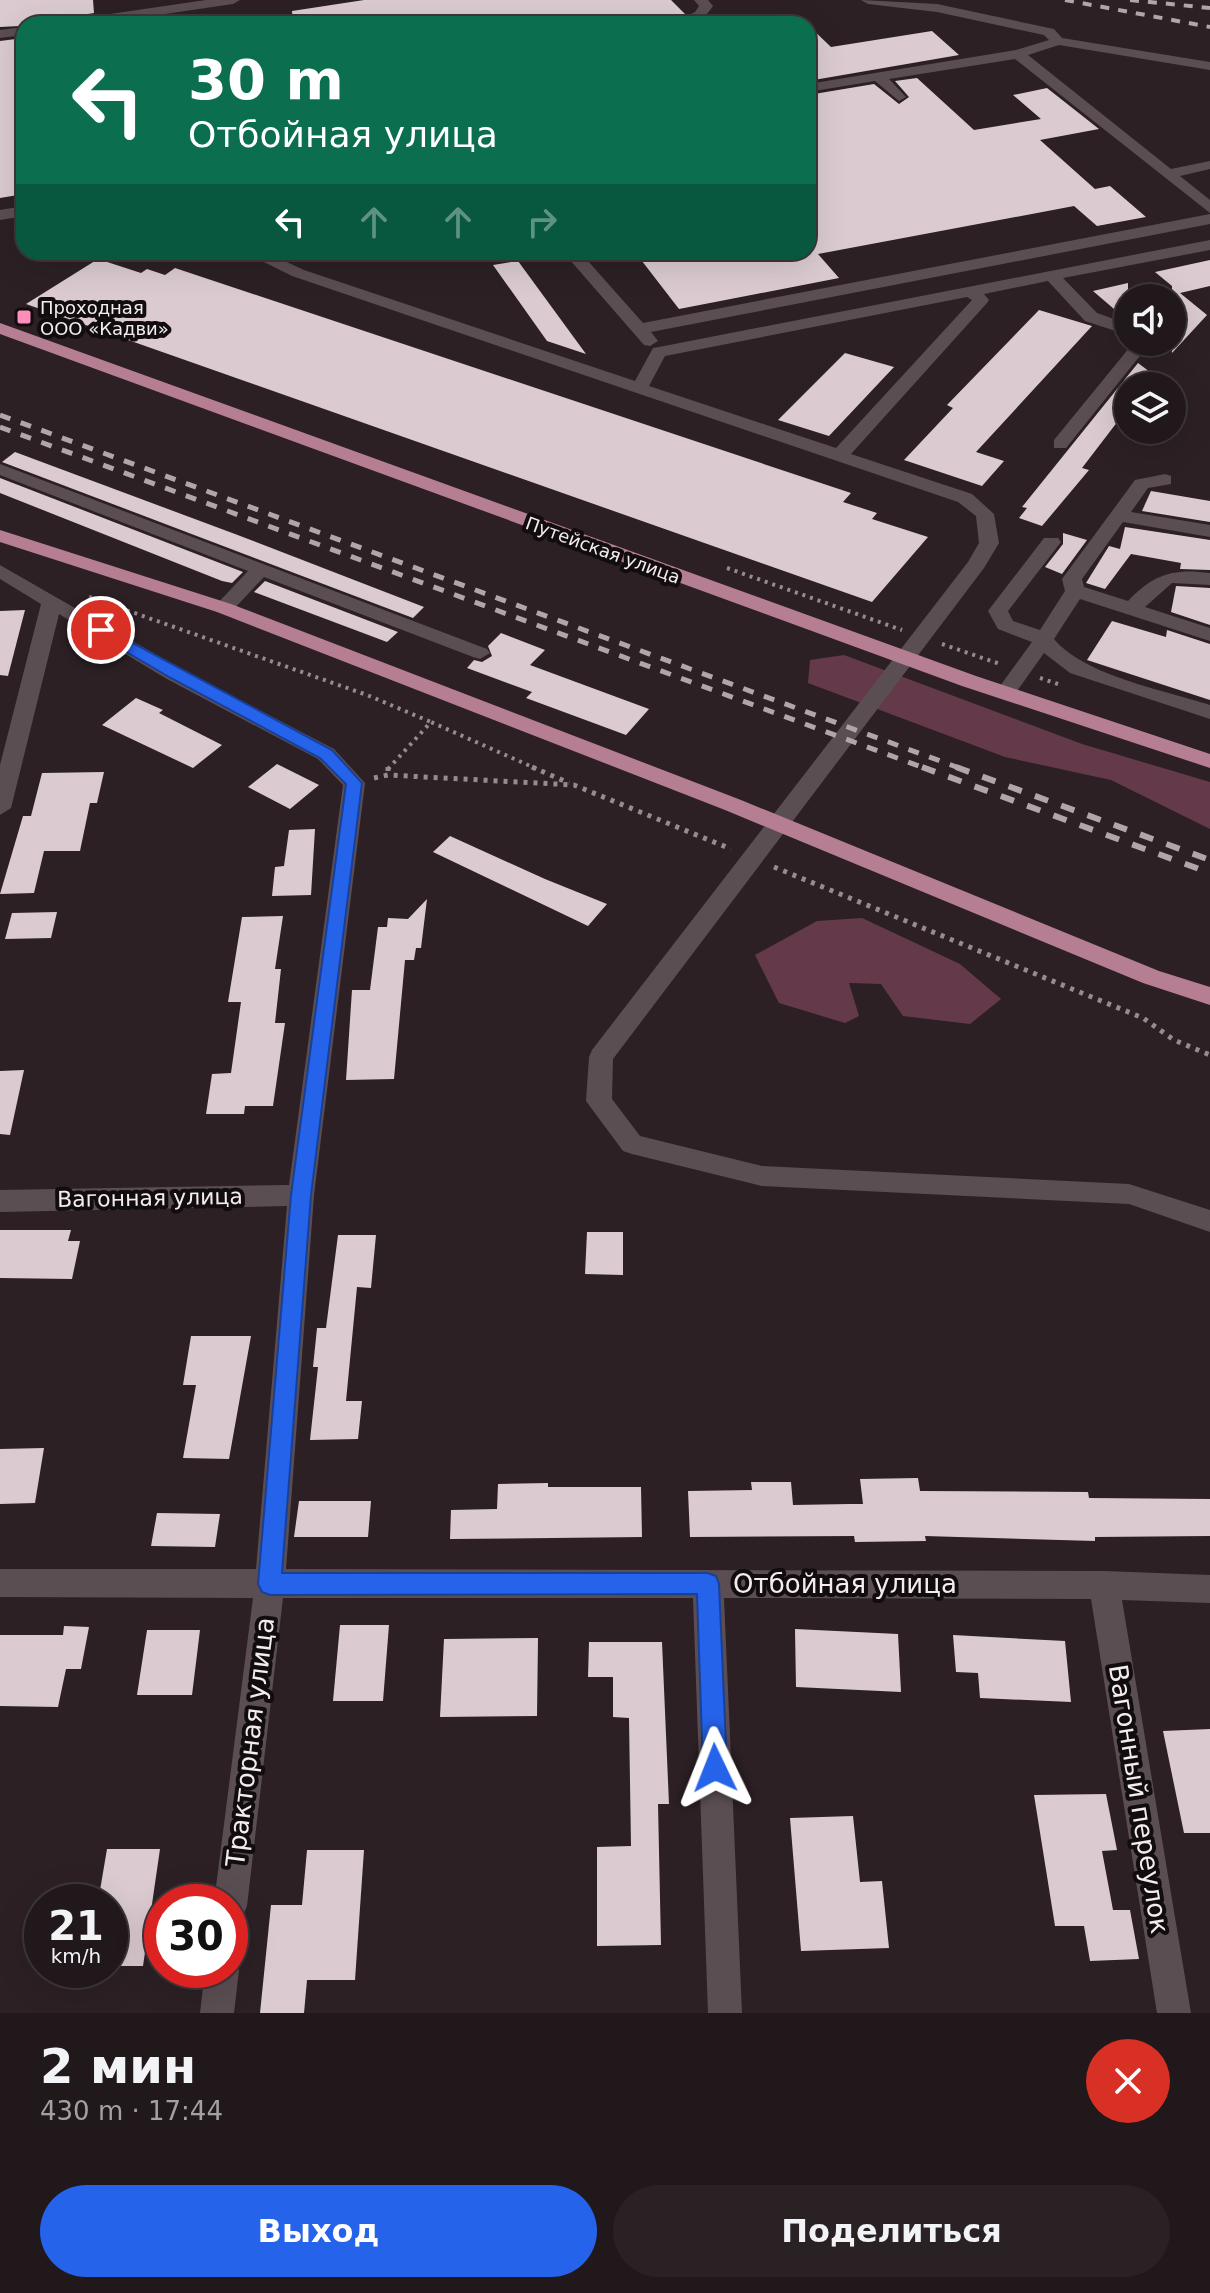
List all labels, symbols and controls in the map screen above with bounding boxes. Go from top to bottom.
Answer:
text: 30 m [188,47,344,112]
icon: left [56,48,160,152]
text: Отбойная улица [188,114,498,155]
icon: left [268,200,312,244]
icon: ahead [352,200,396,244]
icon: ahead [436,200,480,244]
icon: right [520,200,564,244]
map controls [1114,284,1186,444]
button: sound [1114,284,1186,356]
place label: Проходная ООО «Кадви» [40,297,169,339]
marker: Проходная ООО «Кадви» [15,308,33,326]
button: layers [1114,372,1186,444]
street label: Путейская улица [523,512,683,588]
pin [67,596,135,664]
icon: arrive [79,608,123,652]
street label: Вагонная улица [57,1184,243,1212]
street label: Отбойная улица [733,1569,957,1599]
street label: Тракторная улица [220,1616,280,1869]
street label: Вагонный переулок [1103,1662,1175,1936]
position arrow [673,1726,757,1810]
speed limit sign: 30 [144,1884,248,1988]
text: 21 [48,1903,104,1949]
text: km/h [51,1944,101,1968]
text: 2 мин [40,2038,196,2094]
button: close [1086,2039,1170,2123]
text: 430 m · 17:44 [40,2096,223,2126]
button: Выход [40,2185,597,2277]
button: Поделиться [613,2185,1170,2277]

